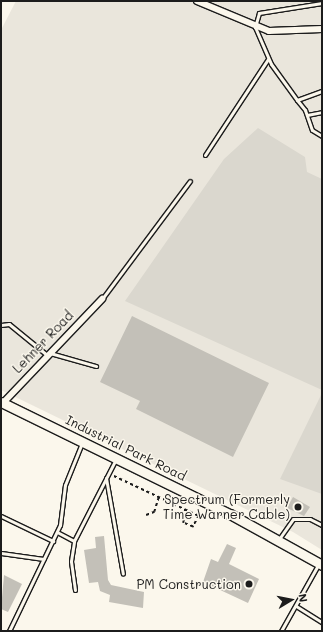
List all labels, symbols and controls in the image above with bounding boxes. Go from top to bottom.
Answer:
street label: Lehner Road [9,308,77,376]
street label: Industrial Park Road [63,412,189,484]
place label: Spectrum (Formerly Time Warner Cable) [163,492,290,523]
marker: Spectrum (Formerly Time Warner Cable) [293,502,303,512]
place label: PM Construction [136,576,241,592]
marker: PM Construction [244,579,254,589]
north arrow [271,580,311,620]
text: N [295,592,311,603]

